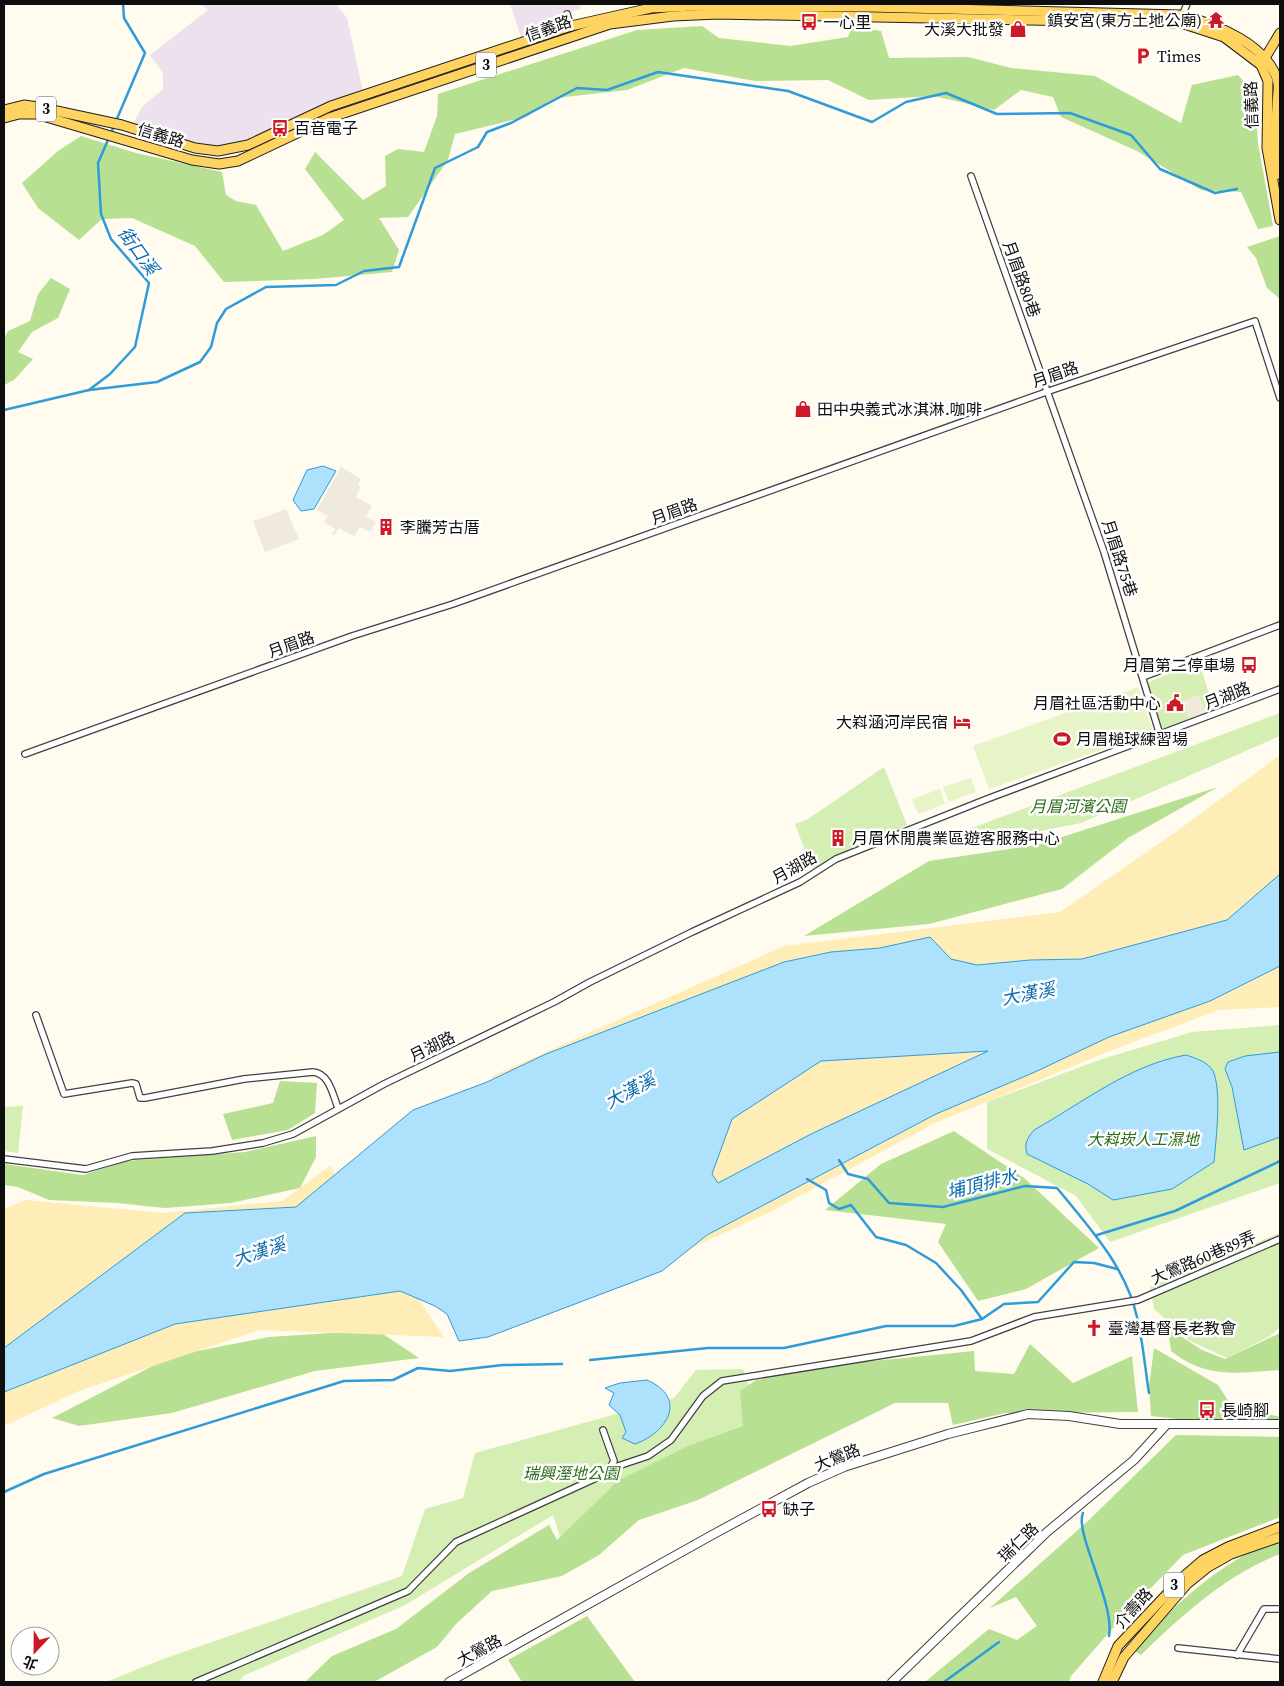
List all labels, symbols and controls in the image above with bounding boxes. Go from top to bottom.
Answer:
place label: 鎮安宮(東方土地公廟) [1047,9,1202,31]
street label: 信義路 [522,10,574,46]
temple icon: 鎮安宮(東方土地公廟) [1206,10,1226,30]
place label: 一心里 [823,11,871,33]
bus stop icon: 一心里 [799,12,819,32]
place label: 大溪大批發 [924,18,1004,40]
shop icon: 大溪大批發 [1008,19,1028,39]
place label: Times [1157,45,1201,67]
parking icon: Times [1133,46,1153,66]
road number: 3 [476,52,496,78]
street label: 信義路 [1239,81,1263,129]
road number: 3 [36,96,56,122]
street label: 信義路 [135,117,187,153]
place label: 百音電子 [294,117,358,139]
bus stop icon: 百音電子 [270,118,290,138]
water label: 街口溪 [112,222,166,282]
street label: 月眉路80巷 [998,238,1046,320]
street label: 月眉路 [1029,356,1081,392]
place label: 田中央義式冰淇淋.咖啡 [817,398,982,420]
shop icon: 田中央義式冰淇淋.咖啡 [793,399,813,419]
street label: 月眉路 [648,492,700,530]
place label: 李騰芳古厝 [400,516,480,538]
building icon: 李騰芳古厝 [376,517,396,537]
street label: 月眉路75巷 [1097,517,1143,599]
street label: 月眉路 [265,625,317,663]
place label: 月眉第二停車場 [1123,654,1235,676]
bus stop icon: 月眉第二停車場 [1239,655,1259,675]
street label: 月湖路 [1201,676,1253,714]
place label: 月眉社區活動中心 [1033,692,1161,714]
public building icon: 月眉社區活動中心 [1165,693,1185,713]
place label: 大嵙涵河岸民宿 [836,711,948,733]
hotel icon: 大嵙涵河岸民宿 [952,712,972,732]
place label: 月眉槌球練習場 [1076,728,1188,750]
sports icon: 月眉槌球練習場 [1052,729,1072,749]
park label: 月眉河濱公園 [1030,795,1128,817]
place label: 月眉休閒農業區遊客服務中心 [852,827,1060,849]
building icon: 月眉休閒農業區遊客服務中心 [828,828,848,848]
street label: 月湖路 [768,846,820,888]
water label: 大漢溪 [999,976,1060,1011]
street label: 月湖路 [406,1026,458,1066]
water label: 大漢溪 [600,1065,662,1114]
park label: 大嵙崁人工濕地 [1087,1128,1201,1150]
water label: 埔頂排水 [944,1162,1021,1204]
street label: 大鶯路60巷89弄 [1147,1225,1259,1289]
water label: 大漢溪 [229,1230,291,1272]
place label: 臺灣基督長老教會 [1108,1317,1236,1339]
church icon: 臺灣基督長老教會 [1084,1318,1104,1338]
place label: 長崎腳 [1221,1399,1269,1421]
bus stop icon: 長崎腳 [1197,1400,1217,1420]
street label: 大鶯路 [811,1438,863,1476]
park label: 瑞興溼地公園 [523,1462,621,1484]
place label: 缺子 [783,1498,815,1520]
bus stop icon: 缺子 [759,1499,779,1519]
street label: 瑞仁路 [993,1517,1043,1567]
road number: 3 [1164,1572,1184,1598]
street label: 介壽路 [1109,1583,1157,1633]
north arrow [10,1626,60,1676]
street label: 大鶯路 [453,1629,505,1671]
text: 北 [20,1651,40,1675]

